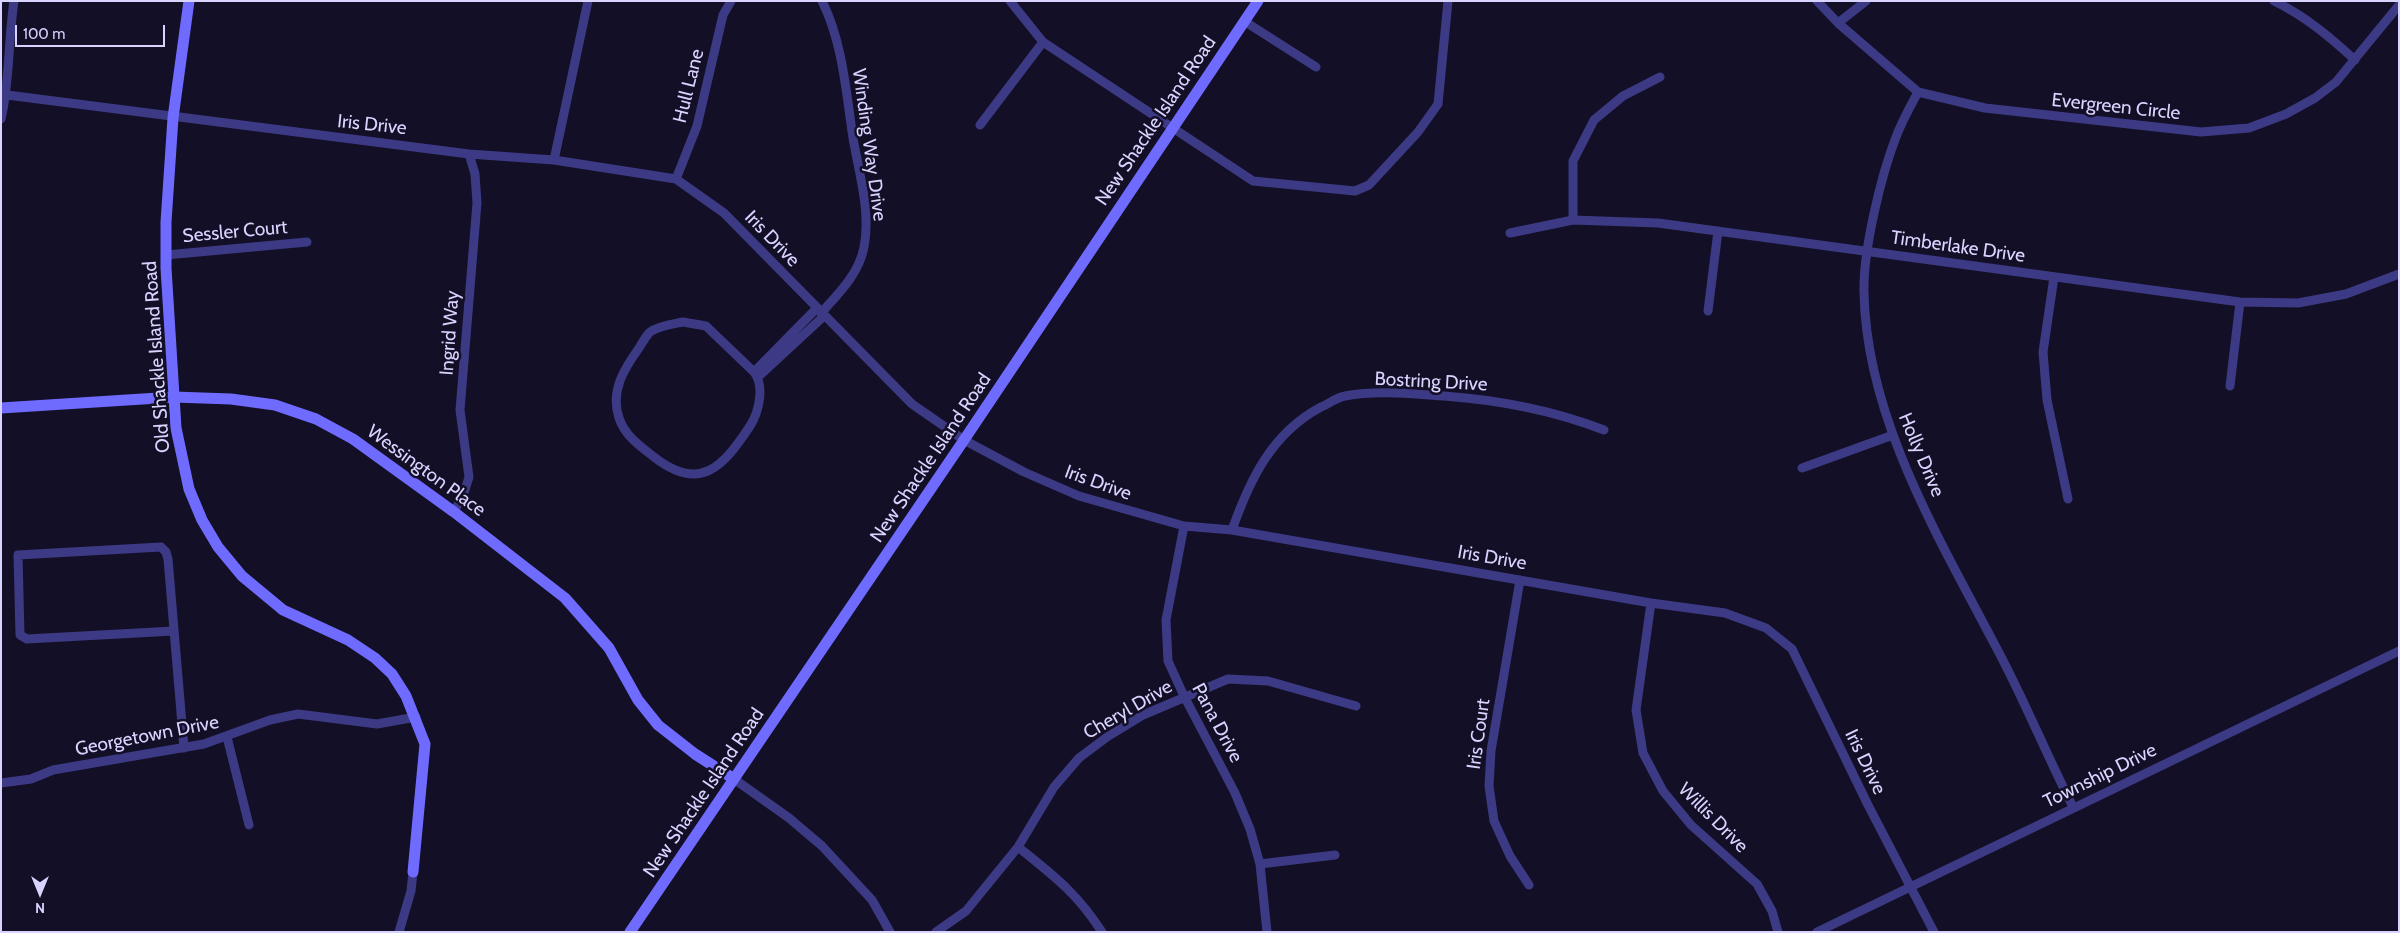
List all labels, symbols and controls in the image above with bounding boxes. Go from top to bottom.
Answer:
scale bar [18,15,168,47]
text: 100 m [23,25,65,43]
street label: New Shackle Island Road [1091,32,1221,210]
street label: Hull Lane [669,47,709,125]
street label: Winding Way Drive [847,67,891,223]
street label: Evergreen Circle [2050,89,2182,125]
street label: Iris Drive [336,110,408,140]
street label: Iris Drive [740,206,804,272]
street label: Sessler Court [182,216,288,248]
street label: Timberlake Drive [1889,226,2027,268]
street label: Old Shackle Island Road [139,260,175,454]
street label: Ingrid Way [436,290,464,376]
street label: Bostring Drive [1374,368,1488,396]
street label: New Shackle Island Road [866,369,996,547]
street label: Holly Drive [1893,410,1949,500]
street label: Wessington Place [362,420,490,522]
street label: Iris Drive [1061,460,1135,506]
street label: Iris Drive [1456,541,1528,575]
street label: Cheryl Drive [1080,675,1176,745]
street label: Pana Drive [1187,680,1247,766]
street label: Iris Court [1463,697,1495,771]
street label: New Shackle Island Road [639,704,769,882]
street label: Georgetown Drive [73,711,221,761]
street label: Iris Drive [1840,726,1890,798]
street label: Township Drive [2040,739,2160,813]
street label: Willis Drive [1673,778,1753,858]
north arrow [15,868,65,918]
text: N [35,899,45,917]

